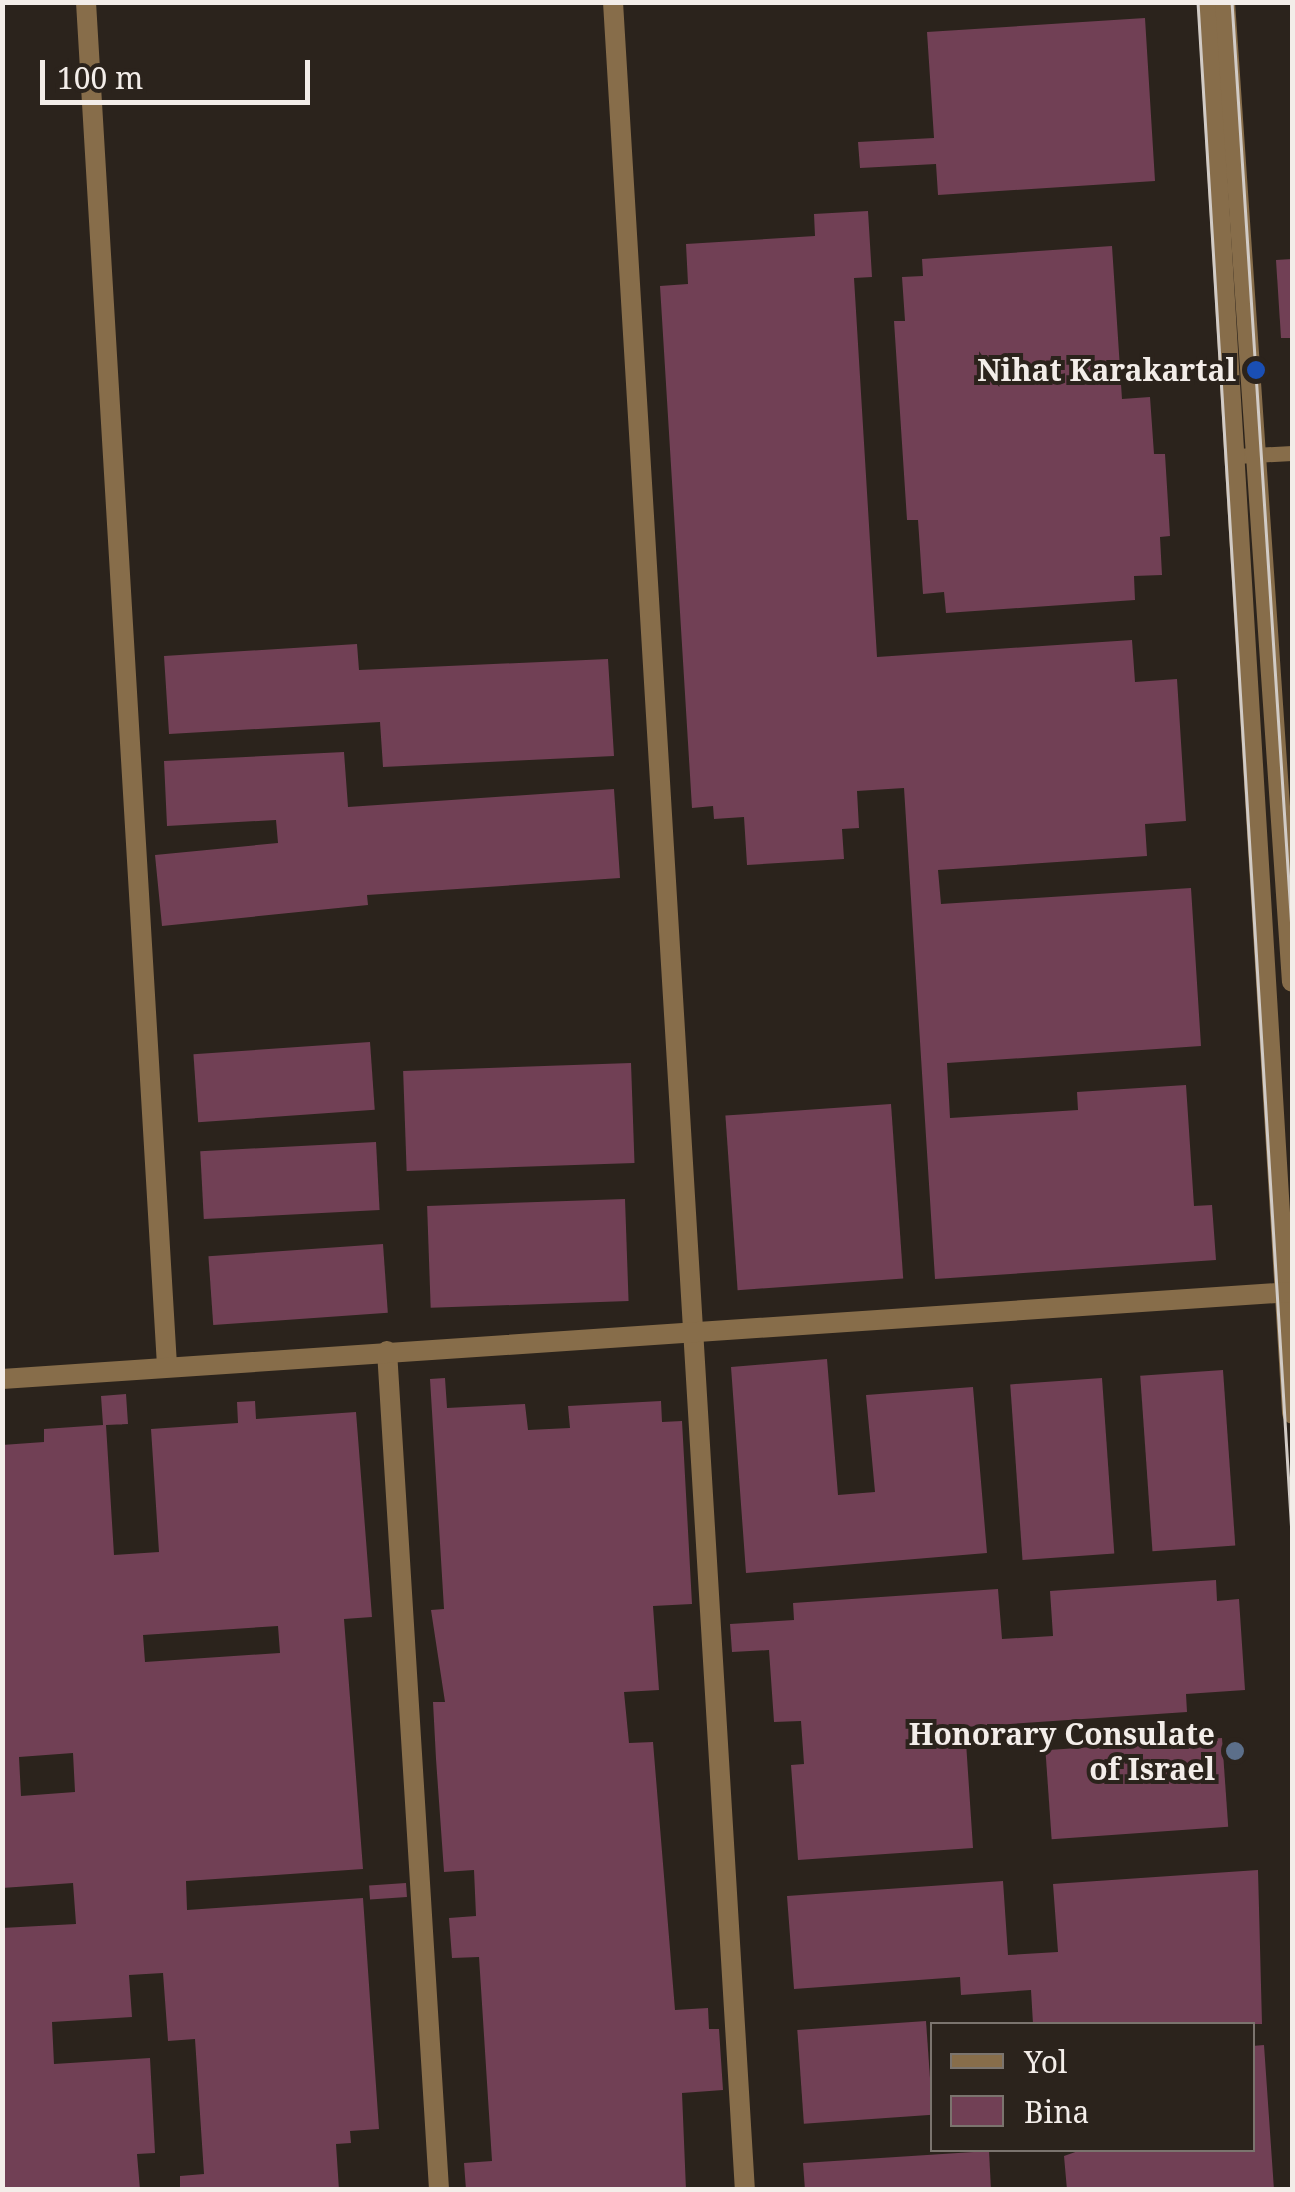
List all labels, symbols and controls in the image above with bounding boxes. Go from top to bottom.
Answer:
scale bar [45,40,315,102]
text: 100 m [57,57,143,98]
place label: Nihat Karakartal [977,352,1236,388]
marker: Nihat Karakartal [1245,359,1267,381]
place label: Honorary Consulate of Israel [909,1716,1215,1786]
marker: Honorary Consulate of Israel [1224,1740,1246,1762]
legend [930,2022,1255,2152]
text: Yol [1024,2041,1067,2082]
text: Bina [1024,2091,1089,2132]

